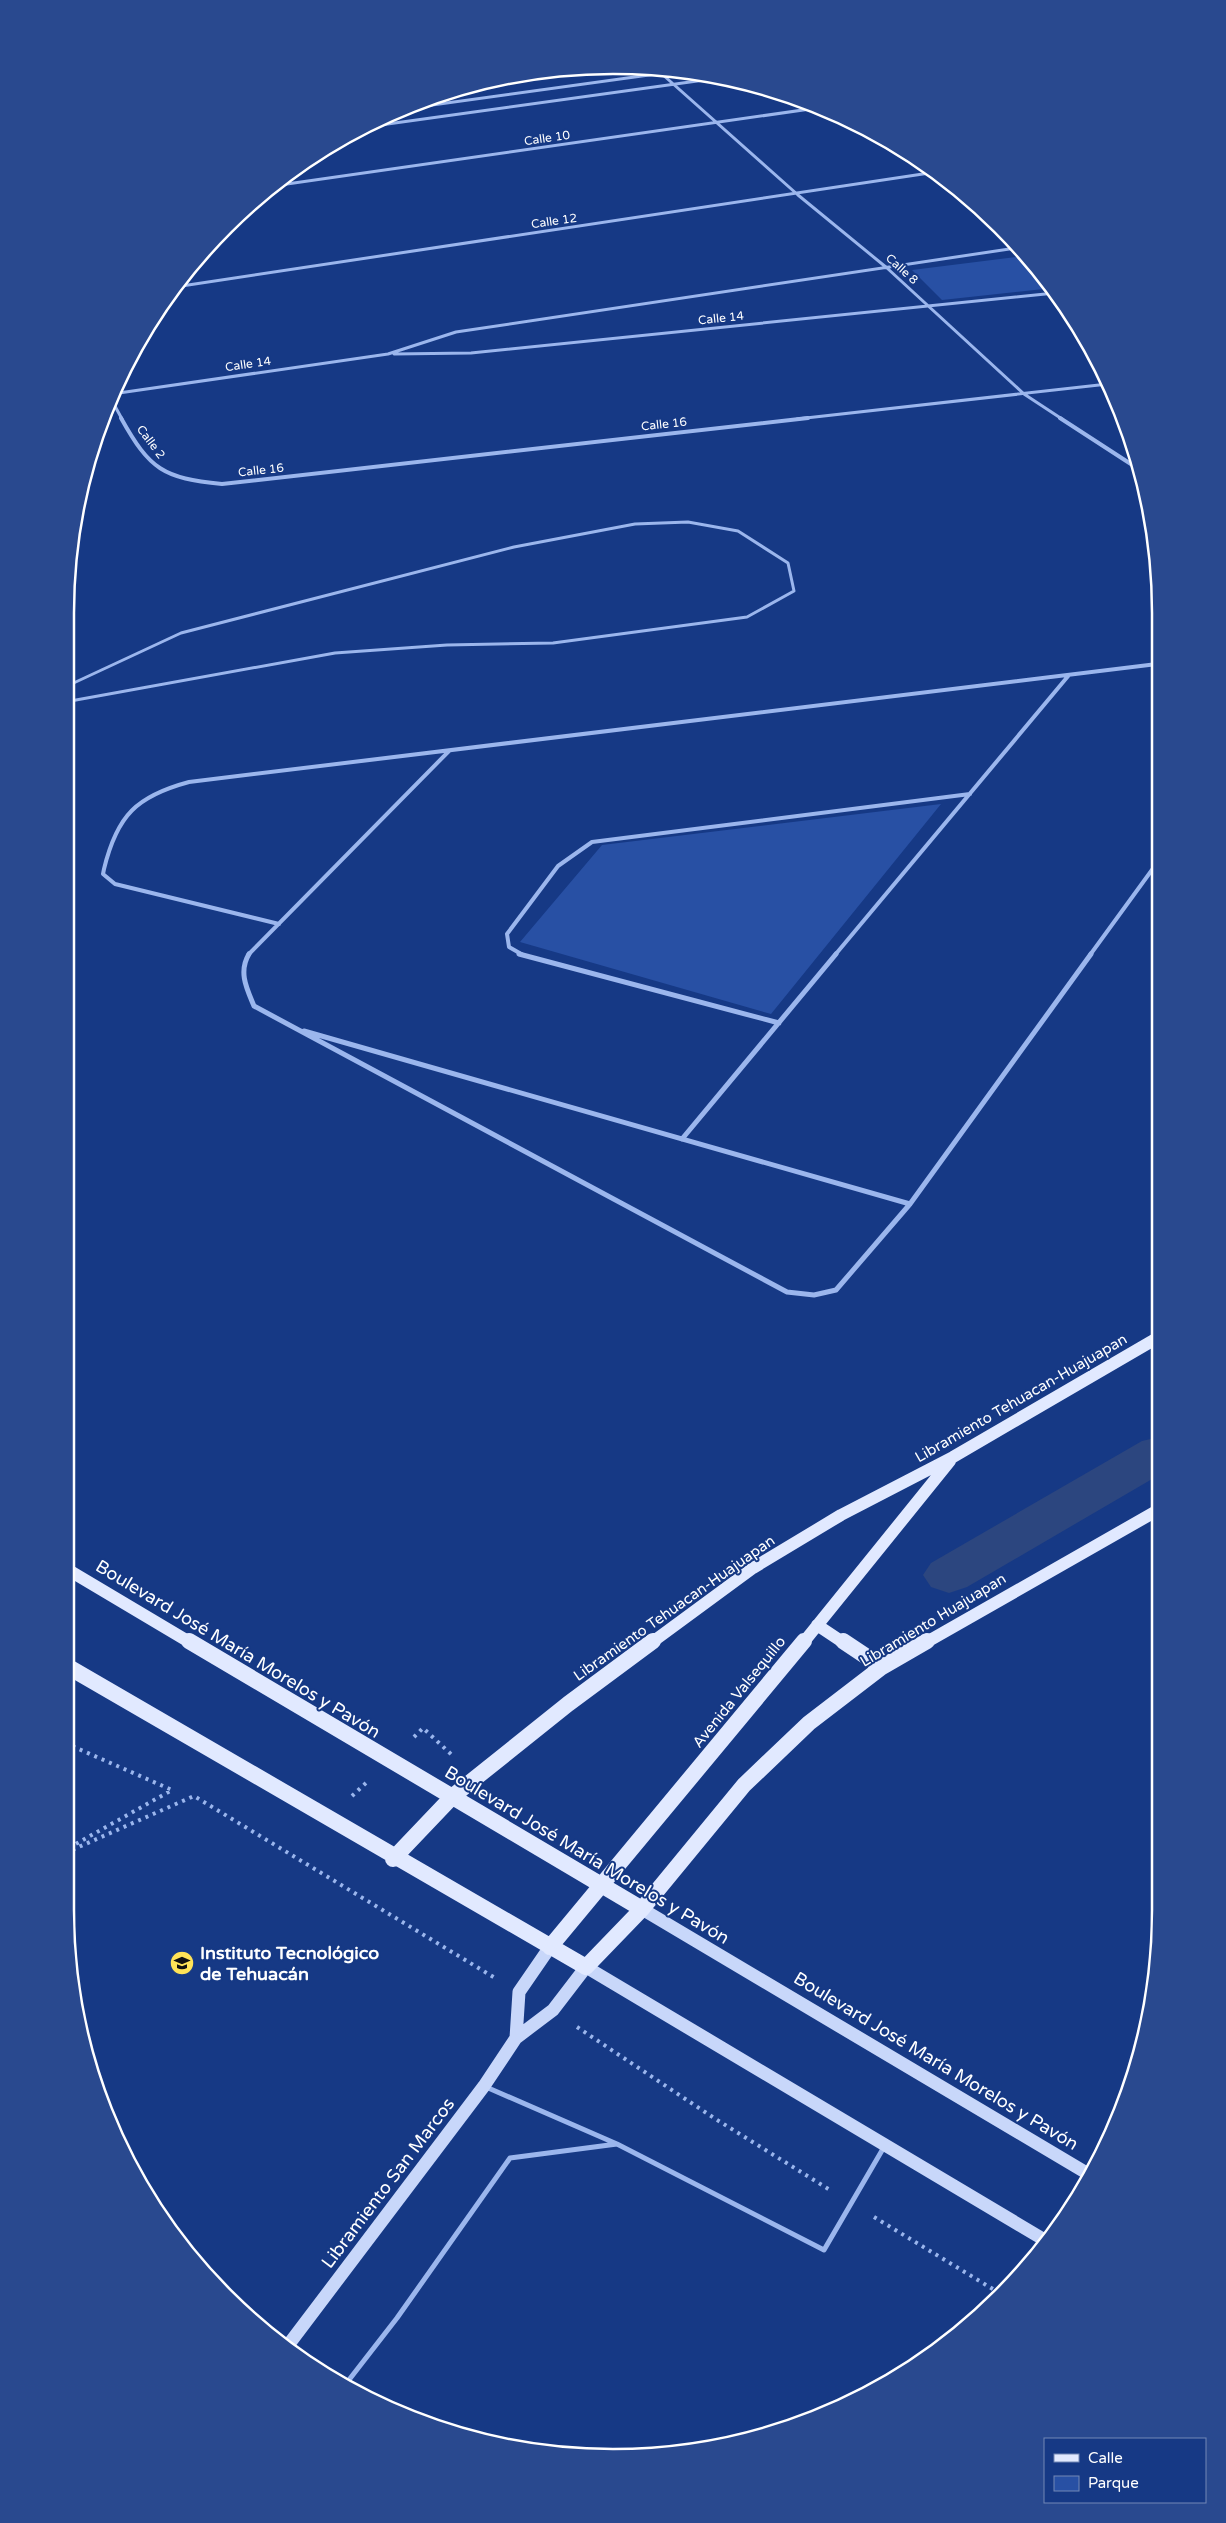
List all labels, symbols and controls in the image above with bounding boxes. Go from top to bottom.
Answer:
street label: Calle 10 [523,128,571,148]
street label: Calle 12 [530,211,578,231]
street label: Calle 8 [883,251,921,287]
street label: Calle 14 [697,309,745,327]
street label: Calle 14 [224,354,272,374]
street label: Calle 16 [640,415,688,433]
street label: Calle 2 [134,422,168,462]
street label: Calle 16 [237,461,285,479]
street label: Libramiento Tehuacan-Huajuapan [912,1330,1130,1466]
street label: Libramiento Tehuacan-Huajuapan [570,1531,778,1685]
street label: Boulevard José María Morelos y Pavón [92,1555,384,1743]
street label: Libramiento Huajuapan [857,1569,1009,1671]
street label: Avenida Valsequillo [689,1633,789,1751]
street label: Boulevard José María Morelos y Pavón [441,1761,733,1949]
place label: Instituto Tecnológico de Tehuacán [200,1942,379,1985]
school or university icon: Instituto Tecnológico de Tehuacán [169,1950,195,1976]
street label: Boulevard José María Morelos y Pavón [790,1967,1082,2155]
street label: Libramiento San Marcos [317,2093,459,2273]
legend [1044,2438,1206,2503]
text: Calle [1088,2449,1123,2467]
text: Parque [1088,2474,1139,2492]

